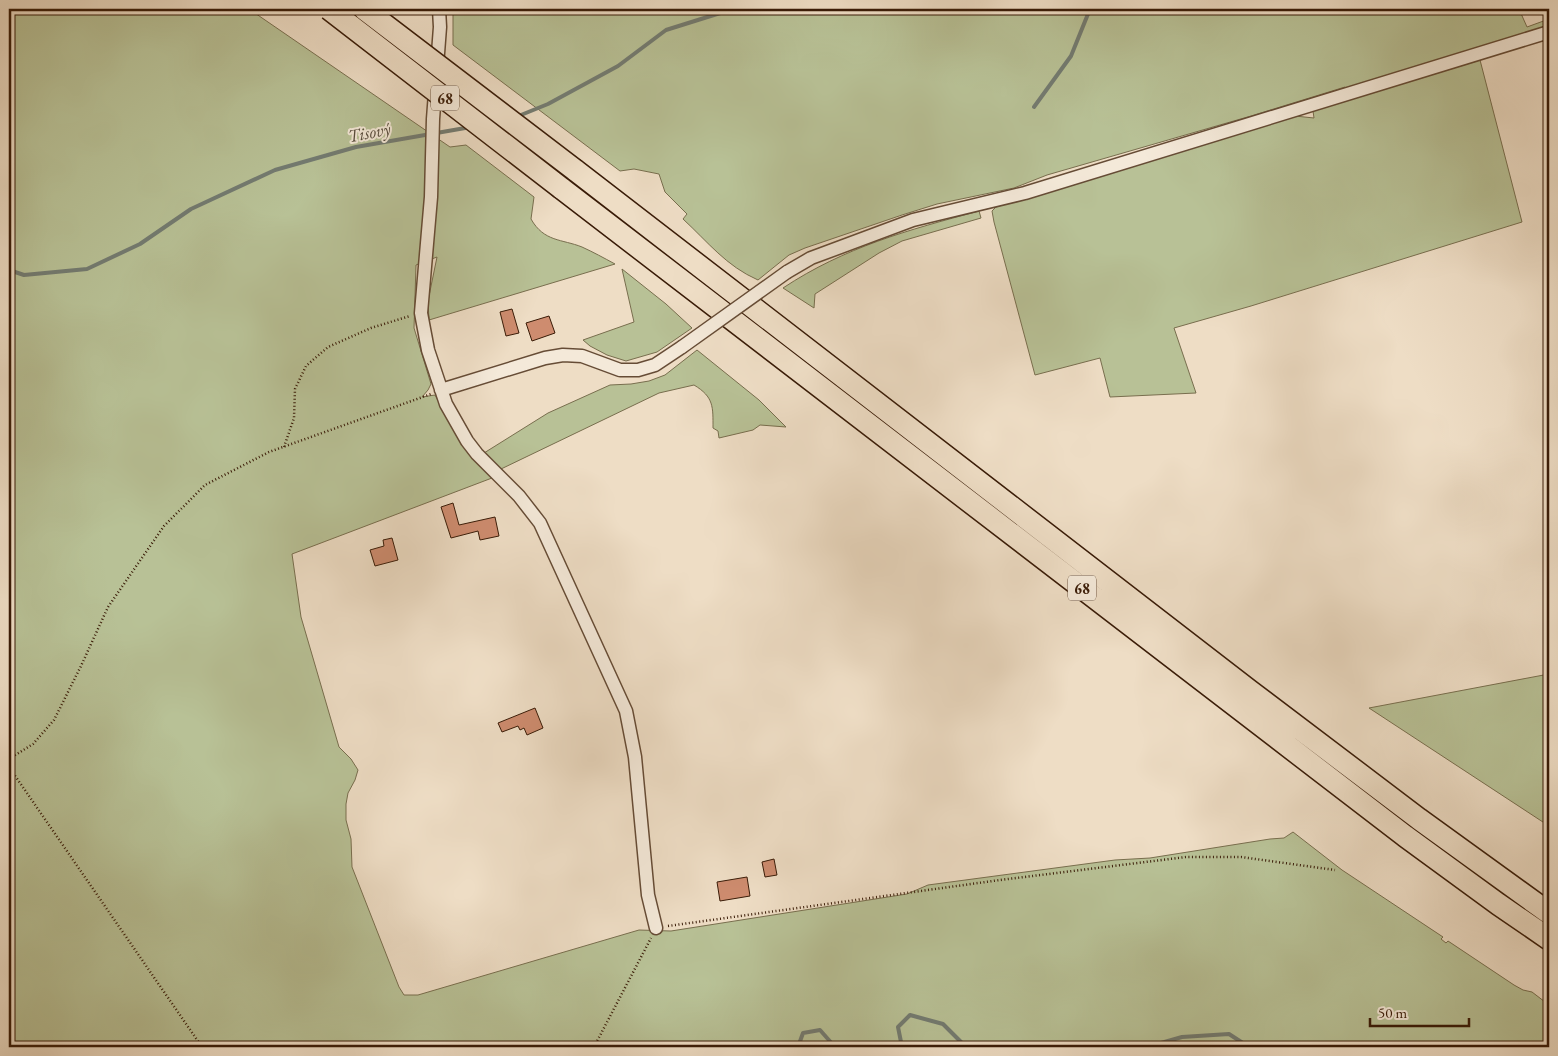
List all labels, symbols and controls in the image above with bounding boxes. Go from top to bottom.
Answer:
road number: 68 [431,86,459,110]
water label: Tisový [346,116,393,148]
road number: 68 [1068,576,1096,600]
scale bar [1370,996,1469,1028]
text: 50 m [1378,1003,1407,1022]

